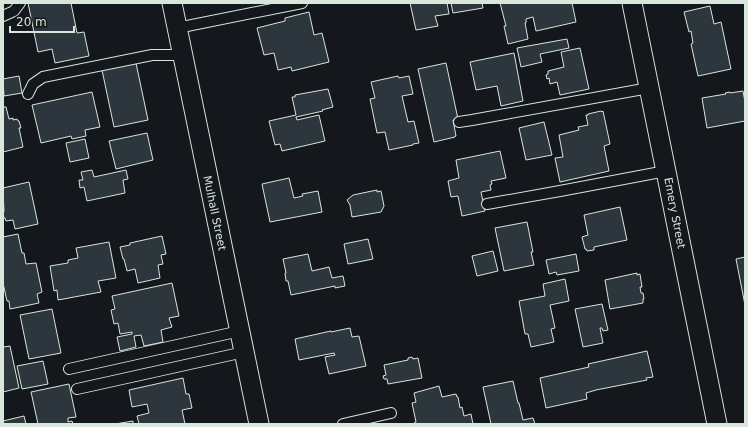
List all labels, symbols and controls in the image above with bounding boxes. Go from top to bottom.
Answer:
scale bar [10,8,74,34]
text: 20 m [16,15,47,29]
street label: Mulhall Street [200,174,229,252]
street label: Emery Street [661,176,688,251]

